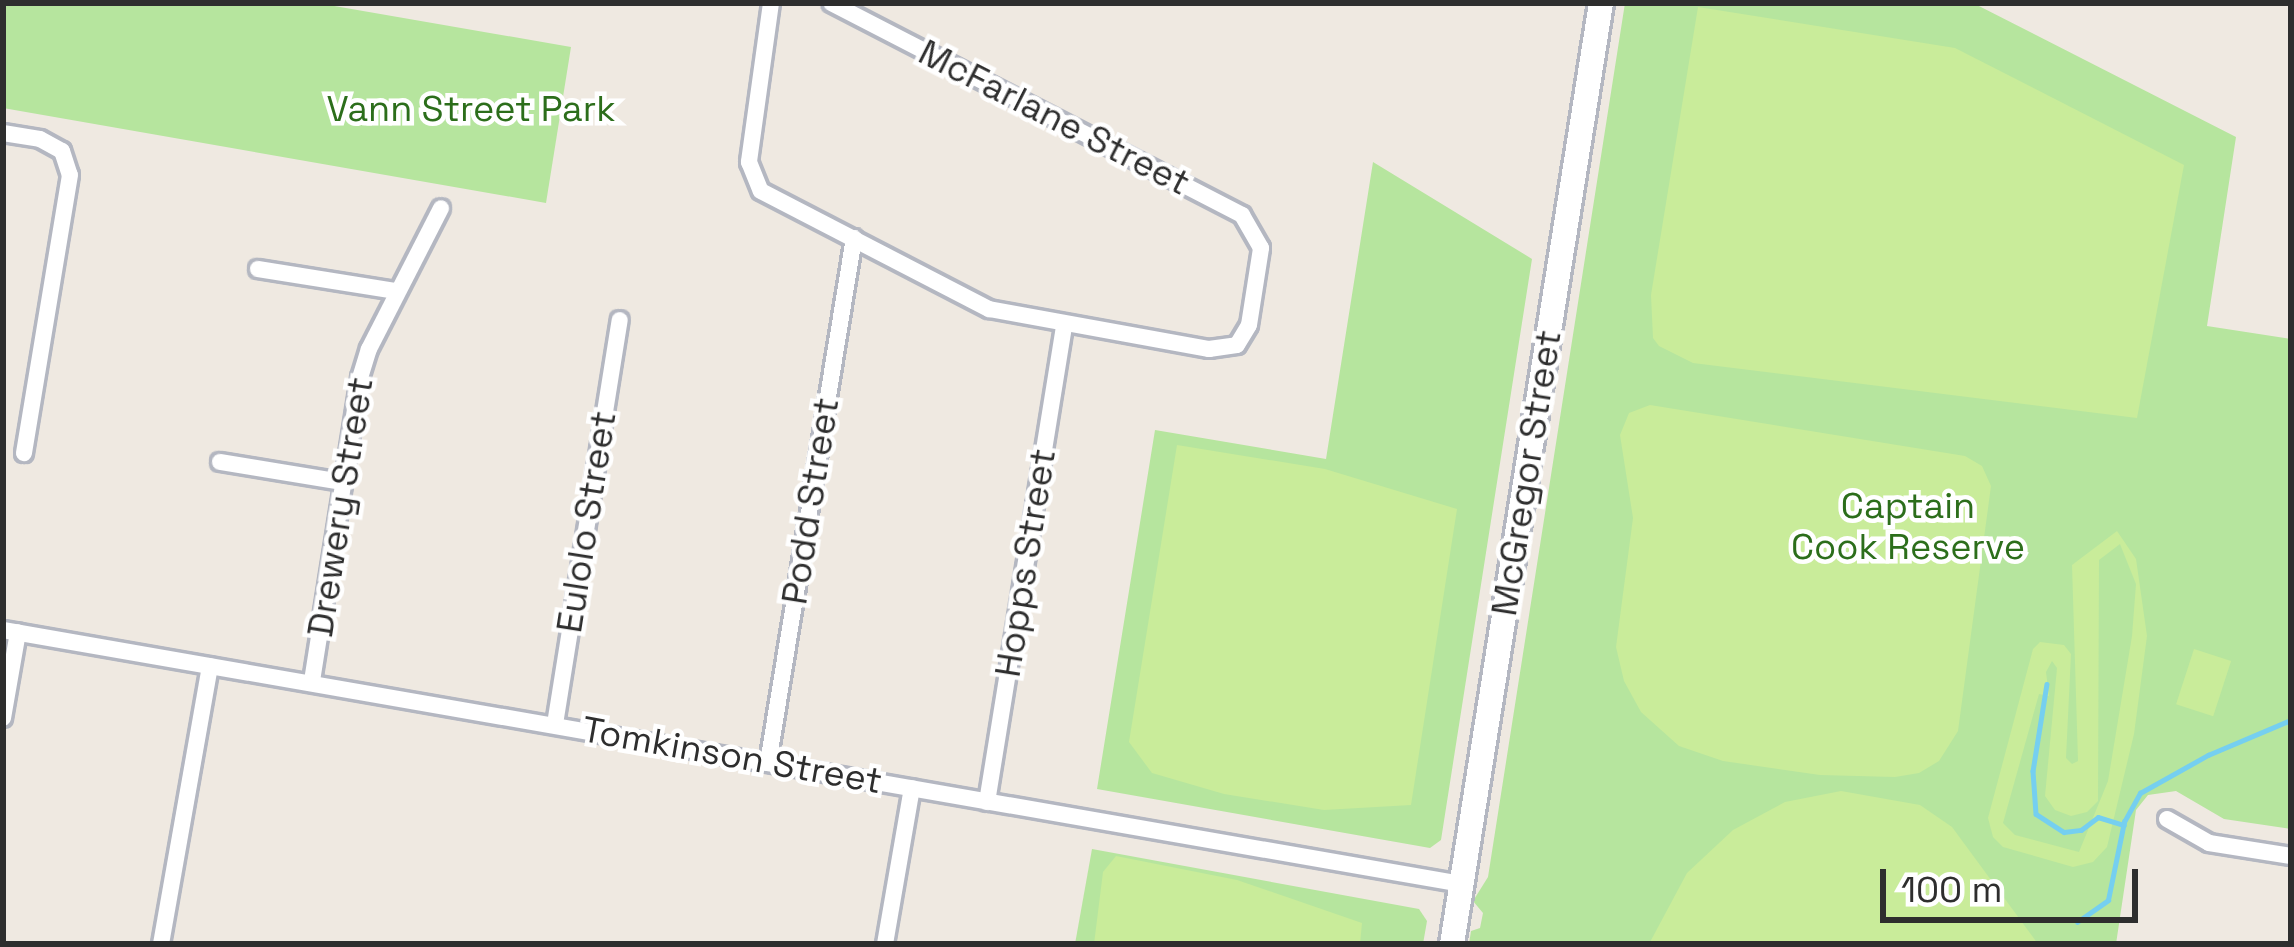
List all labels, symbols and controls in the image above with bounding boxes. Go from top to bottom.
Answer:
street label: McFarlane Street [911,31,1197,205]
park label: Vann Street Park [326,88,616,132]
street label: McGregor Street [1483,327,1571,619]
street label: Drewery Street [299,374,383,640]
street label: Podd Street [773,394,849,608]
street label: Eulolo Street [548,408,626,636]
street label: Hopps Street [987,446,1065,680]
park label: Captain Cook Reserve [1791,484,2025,569]
street label: Tomkinson Street [579,708,885,804]
scale bar [1886,845,2144,919]
text: 100 m [1901,867,2002,913]

